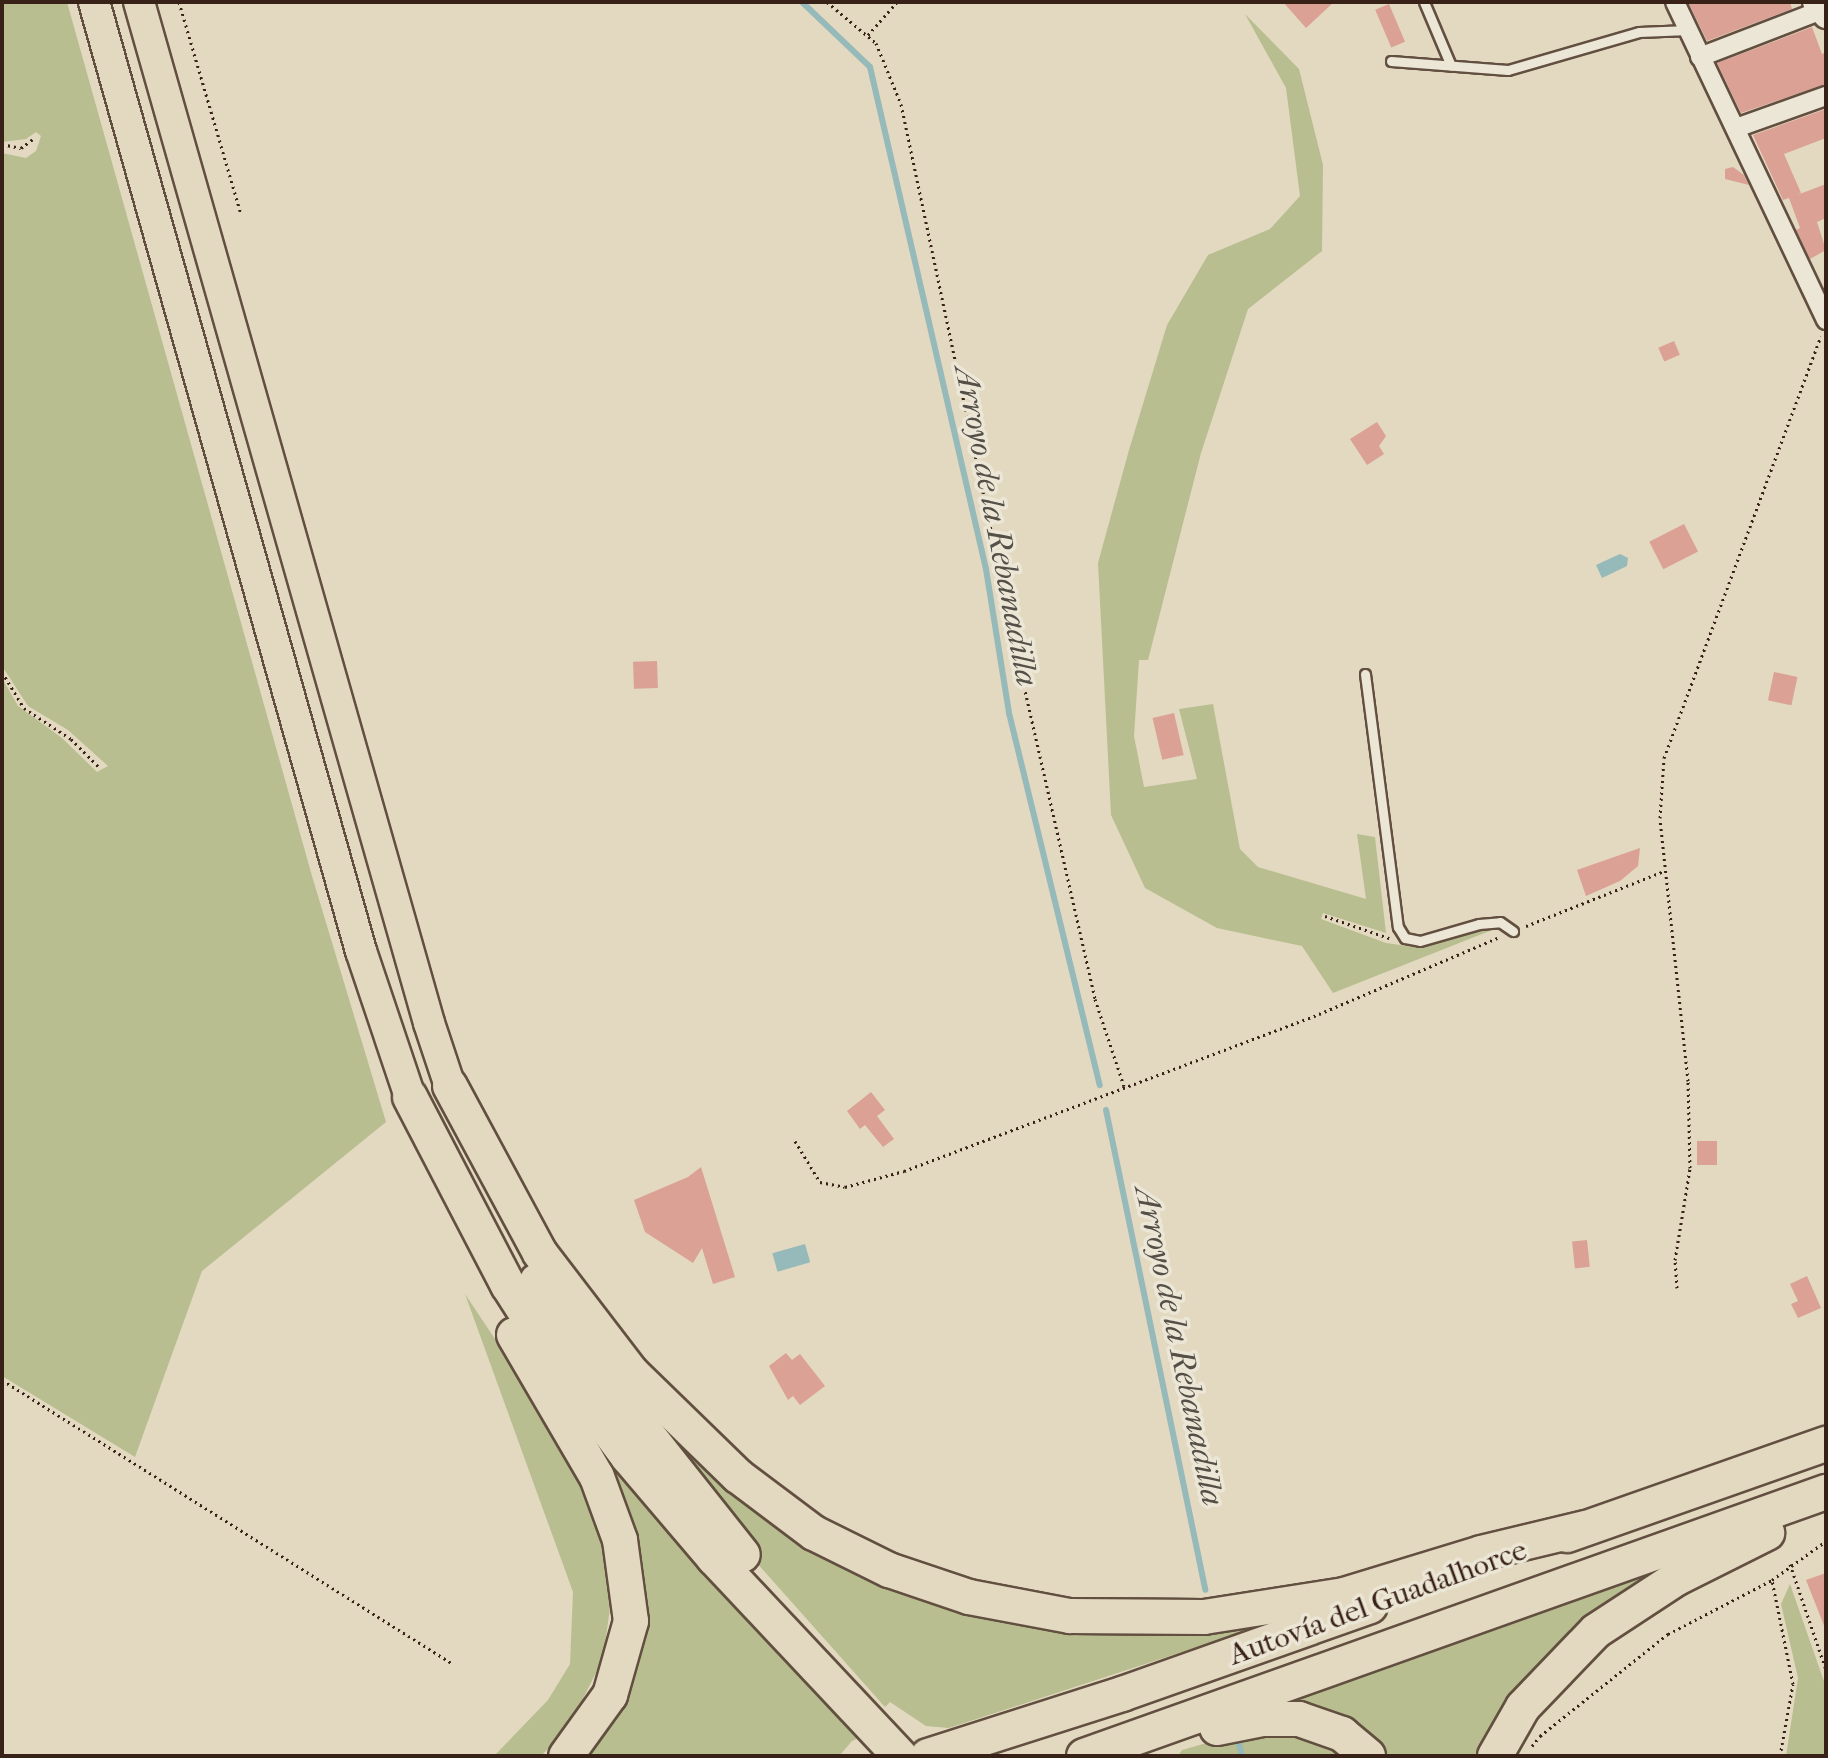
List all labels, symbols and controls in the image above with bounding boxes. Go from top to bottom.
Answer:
water label: Arroyo de la Rebanadilla [946,363,1046,689]
water label: Arroyo de la Rebanadilla [1126,1183,1232,1509]
street label: Autovía del Guadalhorce [1224,1532,1532,1674]

